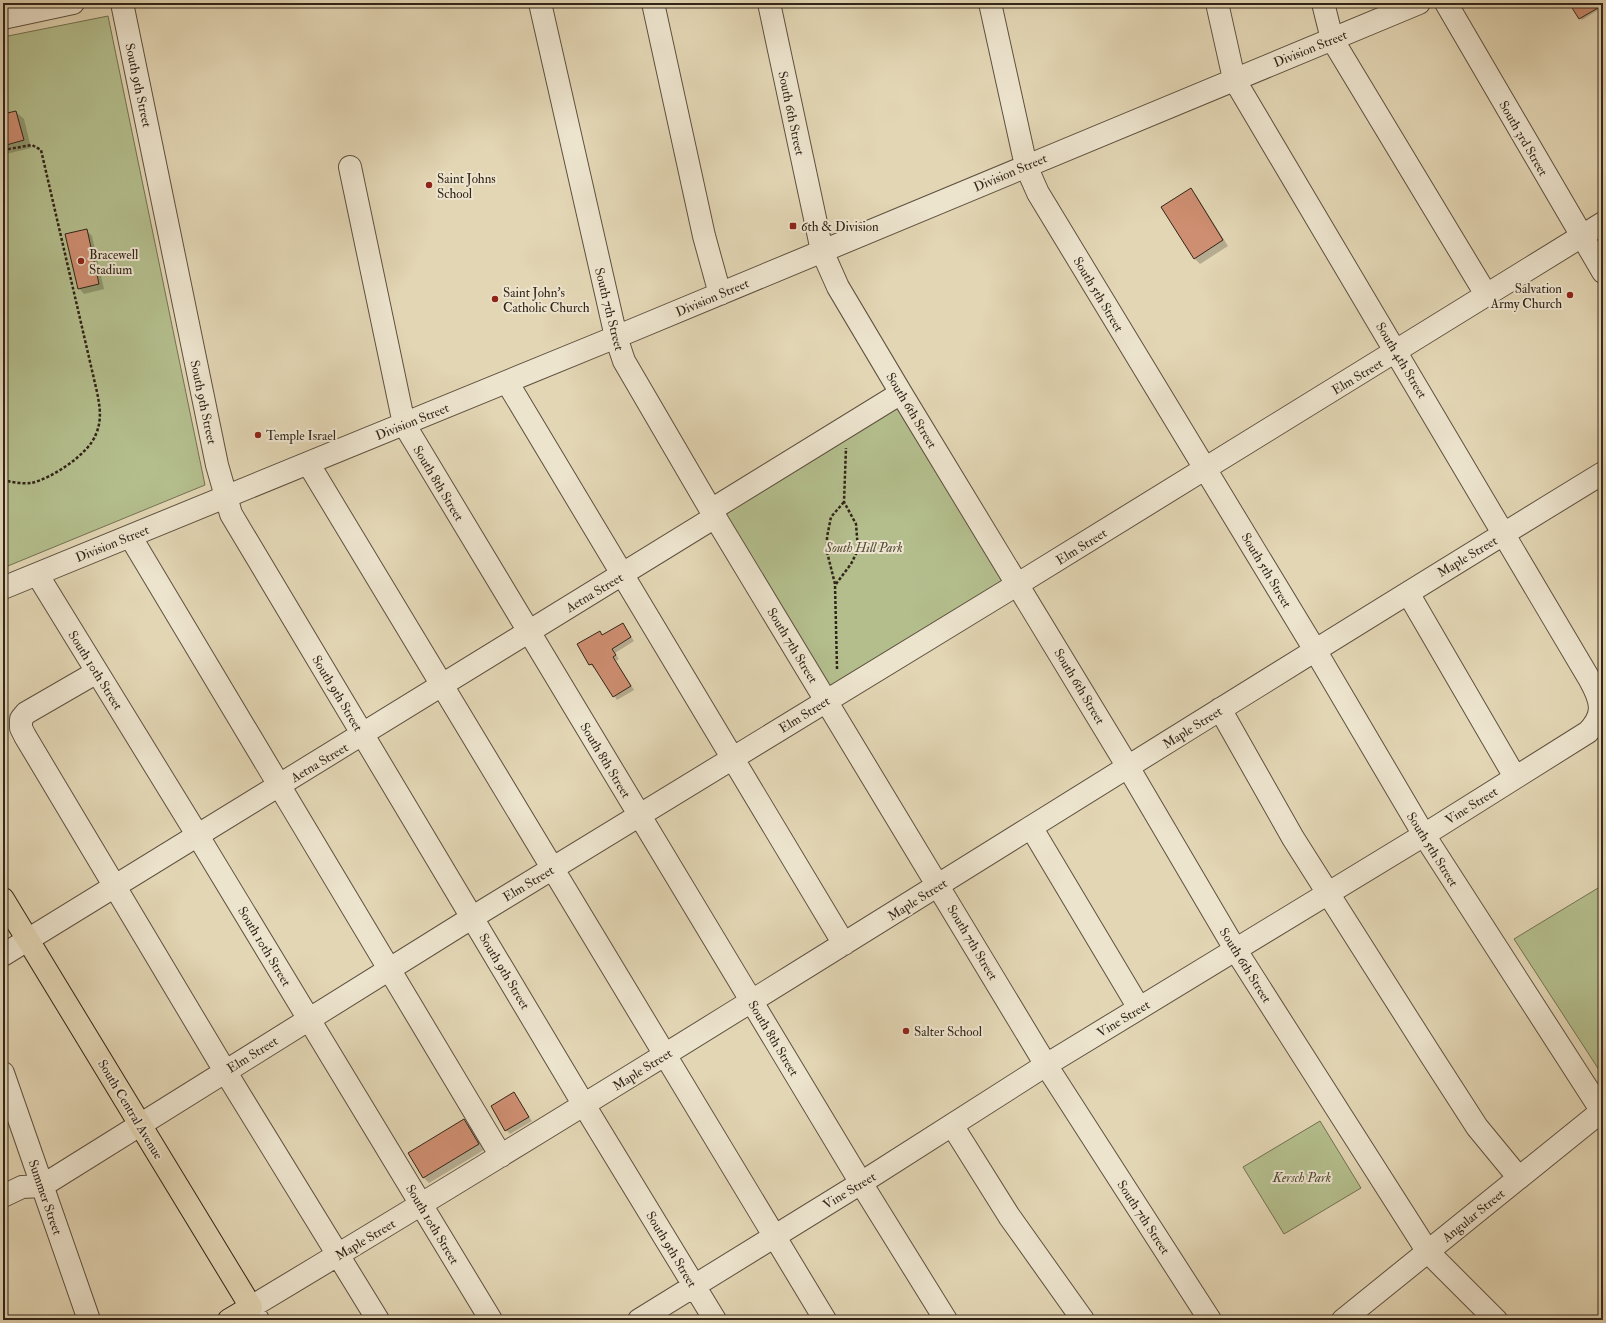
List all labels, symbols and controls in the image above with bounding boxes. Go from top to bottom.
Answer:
street label: Division Street [1271,27,1350,71]
street label: South 9th Street [121,42,155,129]
street label: South 6th Street [774,70,808,157]
street label: South 3rd Street [1495,98,1551,179]
street label: Division Street [971,150,1049,196]
place label: Saint Johns School [437,171,496,202]
marker: Saint Johns School [424,180,434,190]
place label: 6th & Division [801,219,879,235]
marker: 6th & Division [788,221,798,231]
place label: Bracewell Stadium [89,247,139,278]
street label: South 5th Street [1069,254,1127,335]
marker: Bracewell Stadium [76,256,86,266]
street label: South 7th Street [591,266,627,352]
street label: Division Street [673,275,751,321]
place label: Salvation Army Church [1490,281,1562,313]
place label: Saint John's Catholic Church [503,285,590,316]
marker: Salvation Army Church [1565,290,1575,300]
marker: Saint John's Catholic Church [490,294,500,304]
street label: South 4th Street [1372,320,1430,402]
street label: Elm Street [1329,355,1386,398]
street label: South 9th Street [186,359,220,446]
street label: South 6th Street [882,370,940,451]
street label: Division Street [373,400,452,444]
place label: Temple Israel [266,428,337,445]
marker: Temple Israel [253,430,263,440]
street label: South 8th Street [409,443,467,524]
street label: Division Street [73,522,152,566]
street label: Elm Street [1053,525,1110,569]
street label: South 5th Street [1237,530,1295,611]
street label: Maple Street [1435,533,1501,582]
park label: South Hill Park [824,540,903,556]
street label: Aetna Street [562,570,626,617]
street label: South 7th Street [763,605,821,686]
street label: South 10th Street [64,628,126,713]
street label: South 6th Street [1050,646,1108,727]
street label: South 9th Street [308,653,366,734]
street label: Elm Street [776,693,833,737]
street label: Maple Street [1160,703,1226,753]
street label: South 8th Street [576,720,634,801]
street label: Aetna Street [287,740,351,787]
street label: Vine Street [1442,783,1501,828]
street label: South 5th Street [1403,809,1461,890]
street label: Elm Street [500,862,557,905]
street label: Maple Street [885,875,951,925]
street label: South 7th Street [943,902,1001,983]
street label: South 10th Street [234,904,294,989]
street label: South 6th Street [1216,925,1275,1006]
street label: South 9th Street [475,931,533,1012]
street label: Vine Street [1094,997,1153,1041]
street label: South 8th Street [744,998,802,1079]
place label: Salter School [914,1024,983,1040]
marker: Salter School [901,1026,911,1036]
street label: Elm Street [224,1033,281,1077]
street label: Maple Street [610,1045,676,1095]
street label: South Central Avenue [94,1057,167,1163]
street label: Summer Street [25,1158,65,1237]
street label: Vine Street [820,1169,879,1213]
park label: Kersch Park [1272,1170,1331,1186]
street label: South 7th Street [1113,1178,1173,1258]
street label: South 10th Street [402,1182,462,1267]
street label: Angular Street [1438,1186,1508,1246]
street label: South 9th Street [642,1209,700,1290]
street label: Maple Street [333,1216,399,1265]

